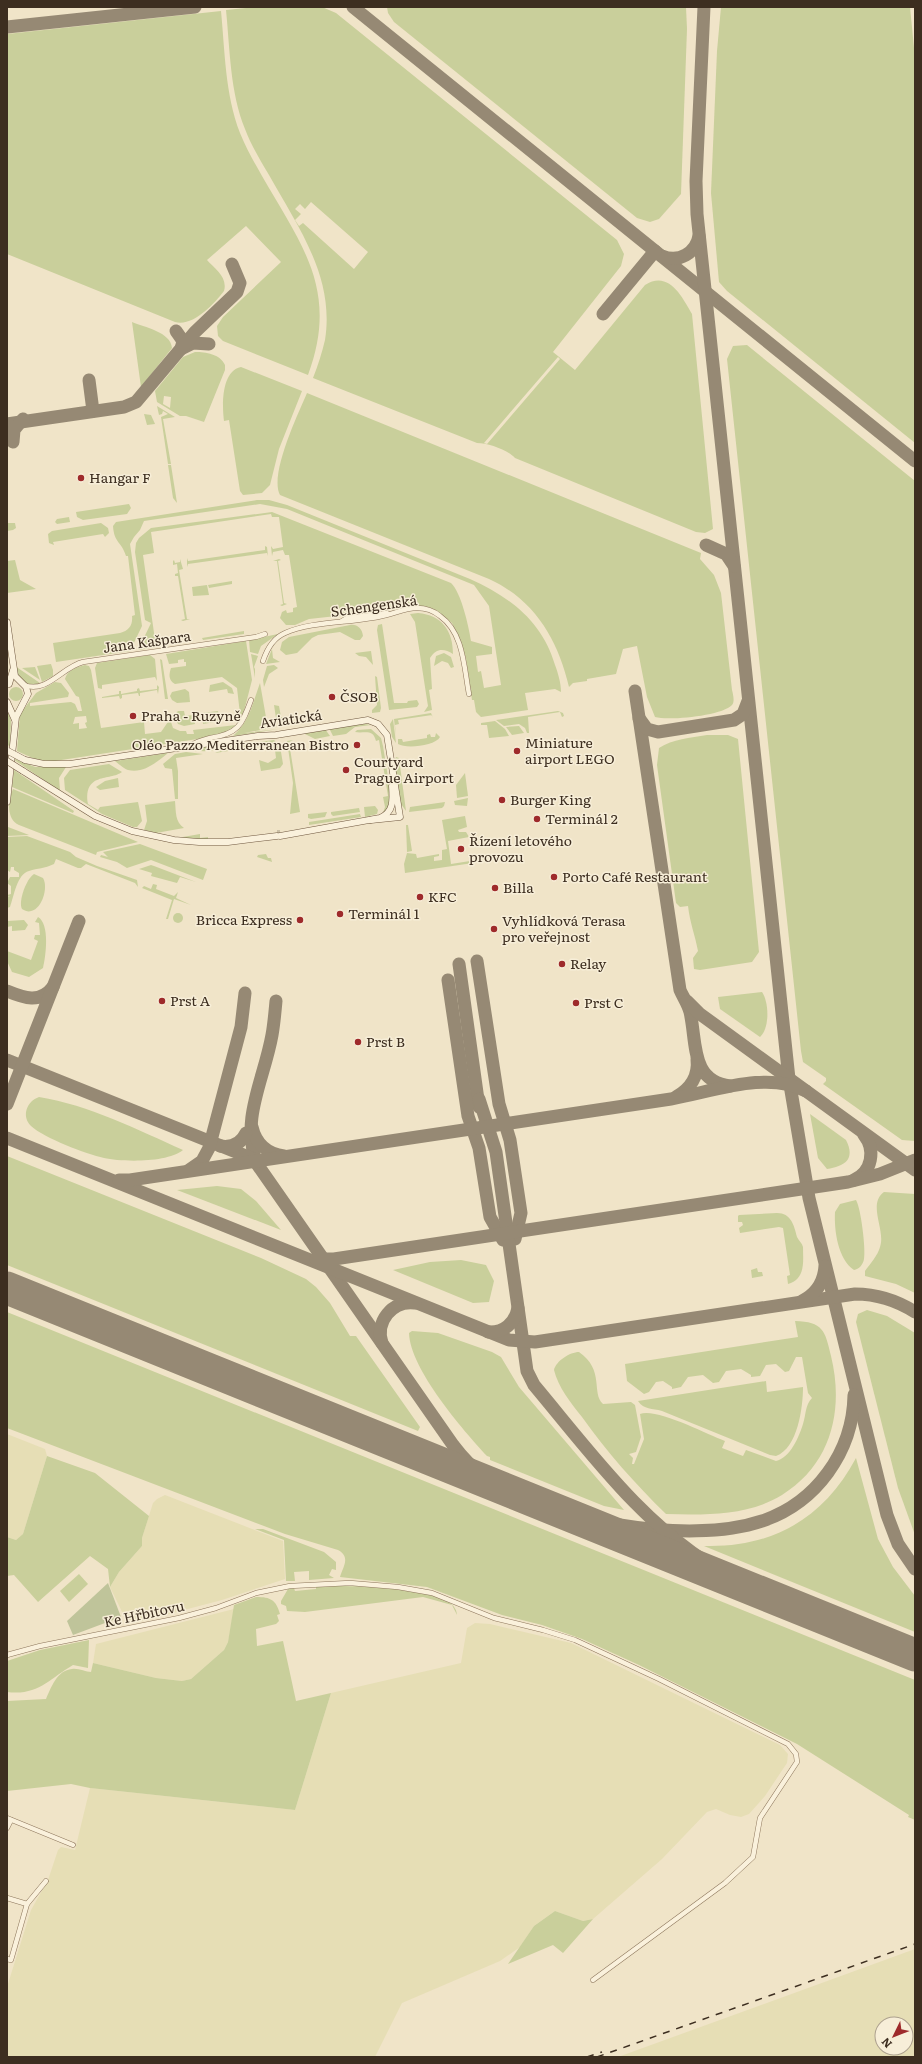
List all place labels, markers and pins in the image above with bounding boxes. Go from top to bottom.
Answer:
place label: Hangar F [89,467,151,487]
marker: Hangar F [76,473,86,483]
place label: ČSOB [340,686,378,706]
marker: ČSOB [327,692,337,702]
place label: Praha - Ruzyně [141,705,241,725]
marker: Praha - Ruzyně [128,711,138,721]
place label: Miniature airport LEGO [525,732,615,768]
place label: Oléo Pazzo Mediterranean Bistro [132,734,349,754]
marker: Oléo Pazzo Mediterranean Bistro [352,740,362,750]
marker: Miniature airport LEGO [512,746,522,756]
place label: Courtyard Prague Airport [354,751,454,787]
marker: Courtyard Prague Airport [341,765,351,775]
place label: Burger King [510,789,591,809]
marker: Burger King [497,795,507,805]
place label: Terminál 2 [545,808,618,828]
marker: Terminál 2 [532,814,542,824]
place label: Řízení letového provozu [469,830,572,866]
marker: Řízení letového provozu [456,844,466,854]
place label: Porto Café Restaurant [562,866,708,886]
marker: Porto Café Restaurant [549,872,559,882]
place label: Billa [503,877,534,897]
marker: Billa [490,883,500,893]
place label: KFC [428,886,457,906]
marker: KFC [415,892,425,902]
place label: Terminál 1 [348,903,420,923]
place label: Bricca Express [196,909,292,929]
marker: Terminál 1 [335,909,345,919]
place label: Vyhlídková Terasa pro veřejnost [502,910,626,946]
marker: Bricca Express [295,915,305,925]
marker: Vyhlídková Terasa pro veřejnost [489,924,499,934]
place label: Relay [570,953,607,973]
marker: Relay [557,959,567,969]
place label: Prst A [170,990,211,1010]
place label: Prst C [584,992,624,1012]
marker: Prst A [157,996,167,1006]
marker: Prst C [571,998,581,1008]
place label: Prst B [366,1031,405,1051]
marker: Prst B [353,1037,363,1047]

